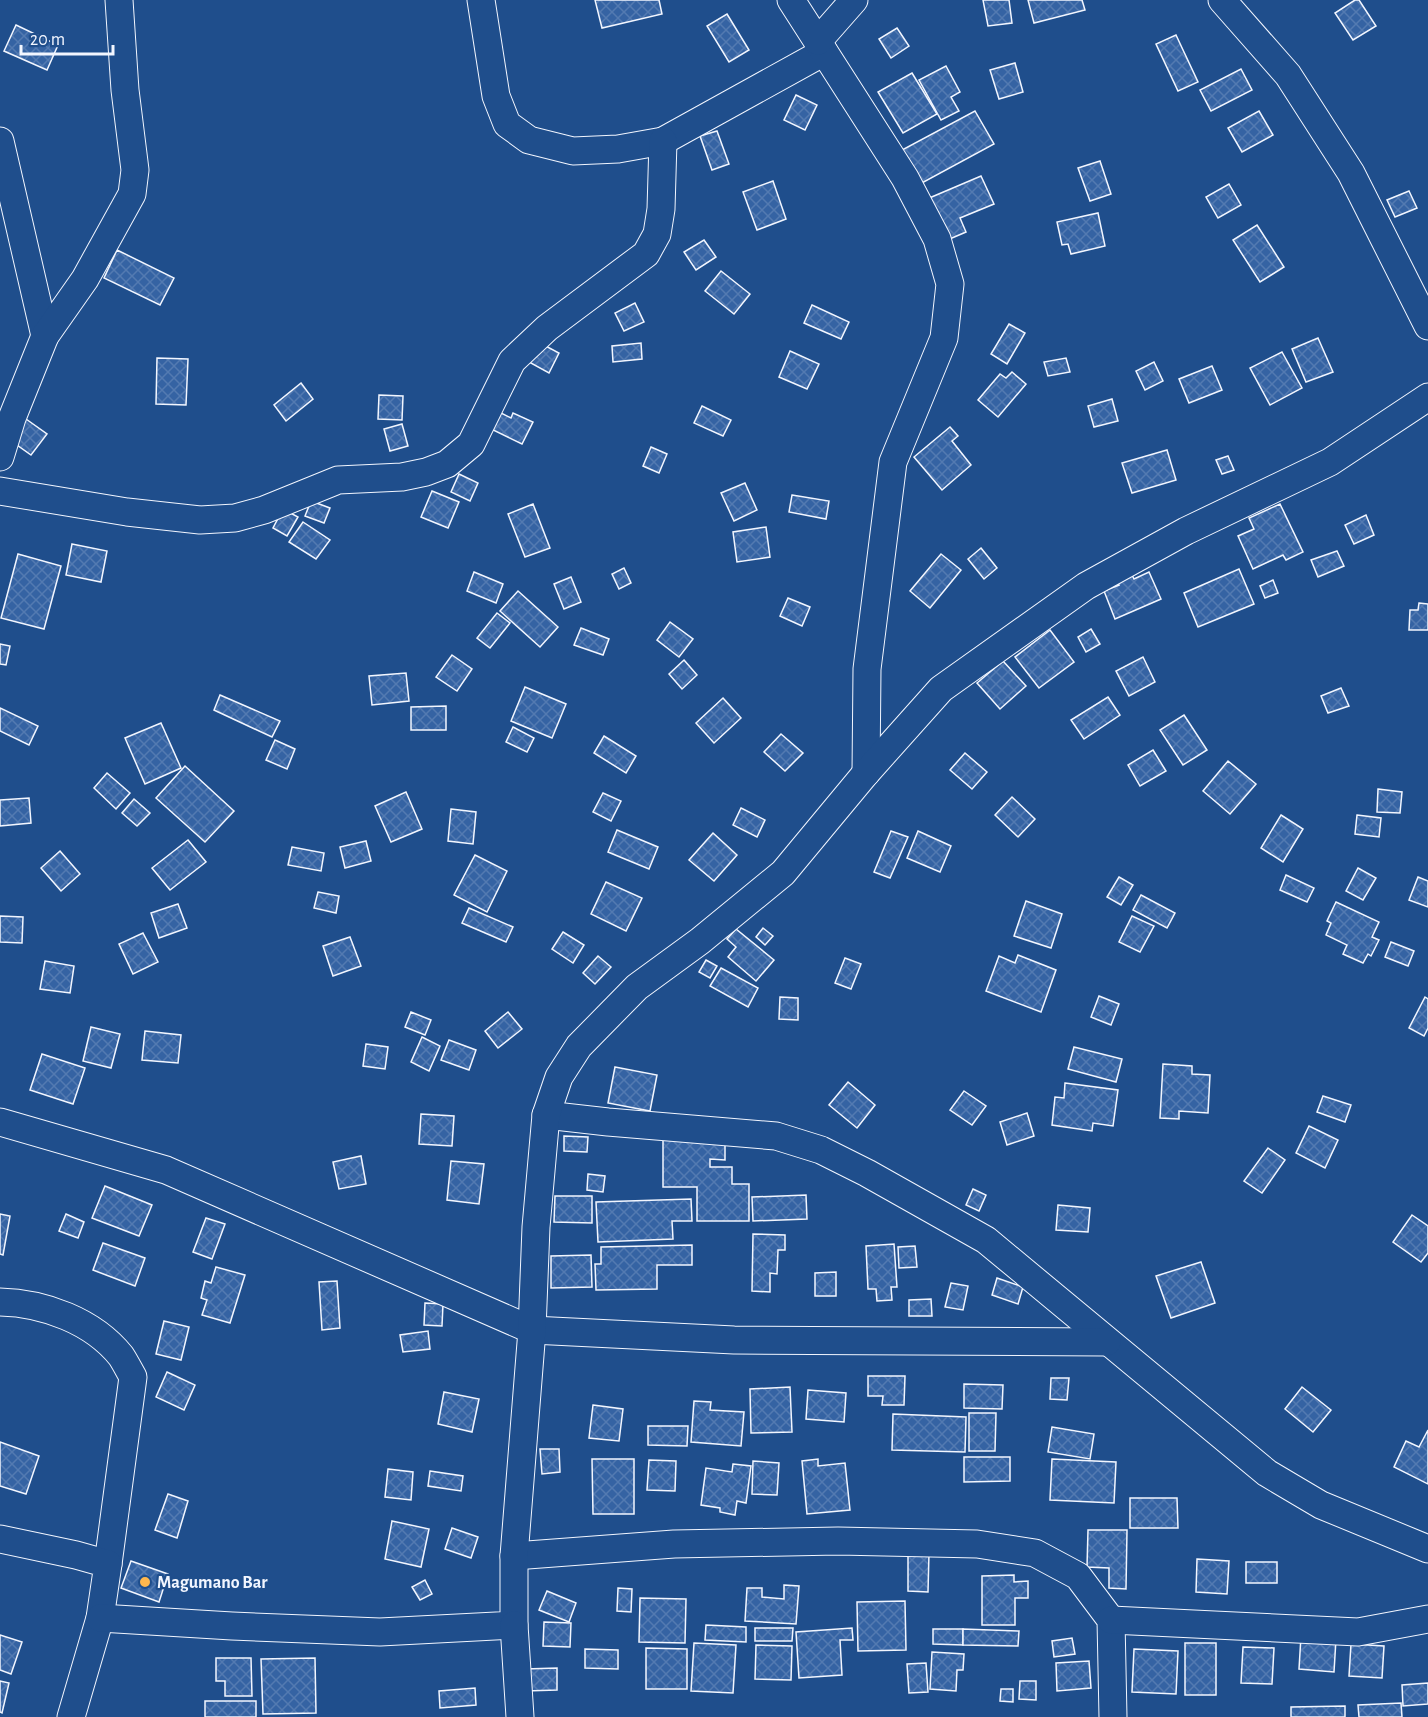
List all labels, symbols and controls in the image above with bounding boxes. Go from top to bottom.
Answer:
scale bar [21,18,112,56]
text: 20 m [30,31,65,49]
place label: Magumano Bar [157,1574,268,1592]
marker: Magumano Bar [138,1575,152,1589]

